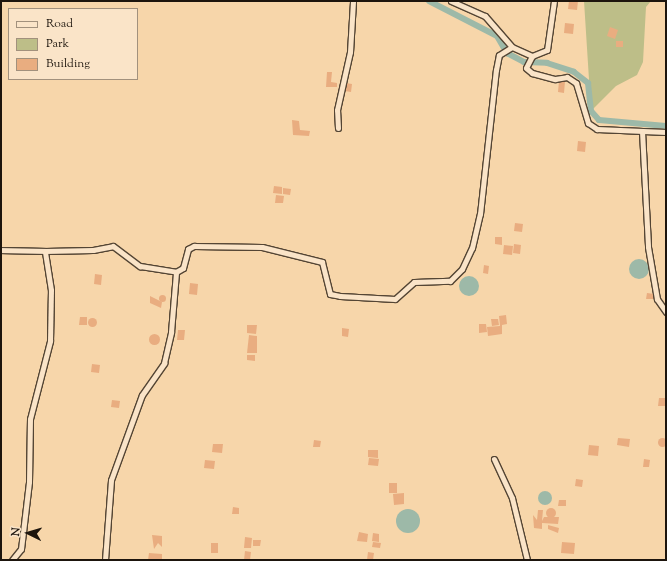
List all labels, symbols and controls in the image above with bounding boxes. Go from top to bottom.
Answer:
legend [8,8,138,80]
text: Road [46,15,73,33]
text: Park [46,35,69,53]
text: Building [46,55,90,73]
north arrow [8,513,48,553]
text: N [8,527,24,537]

